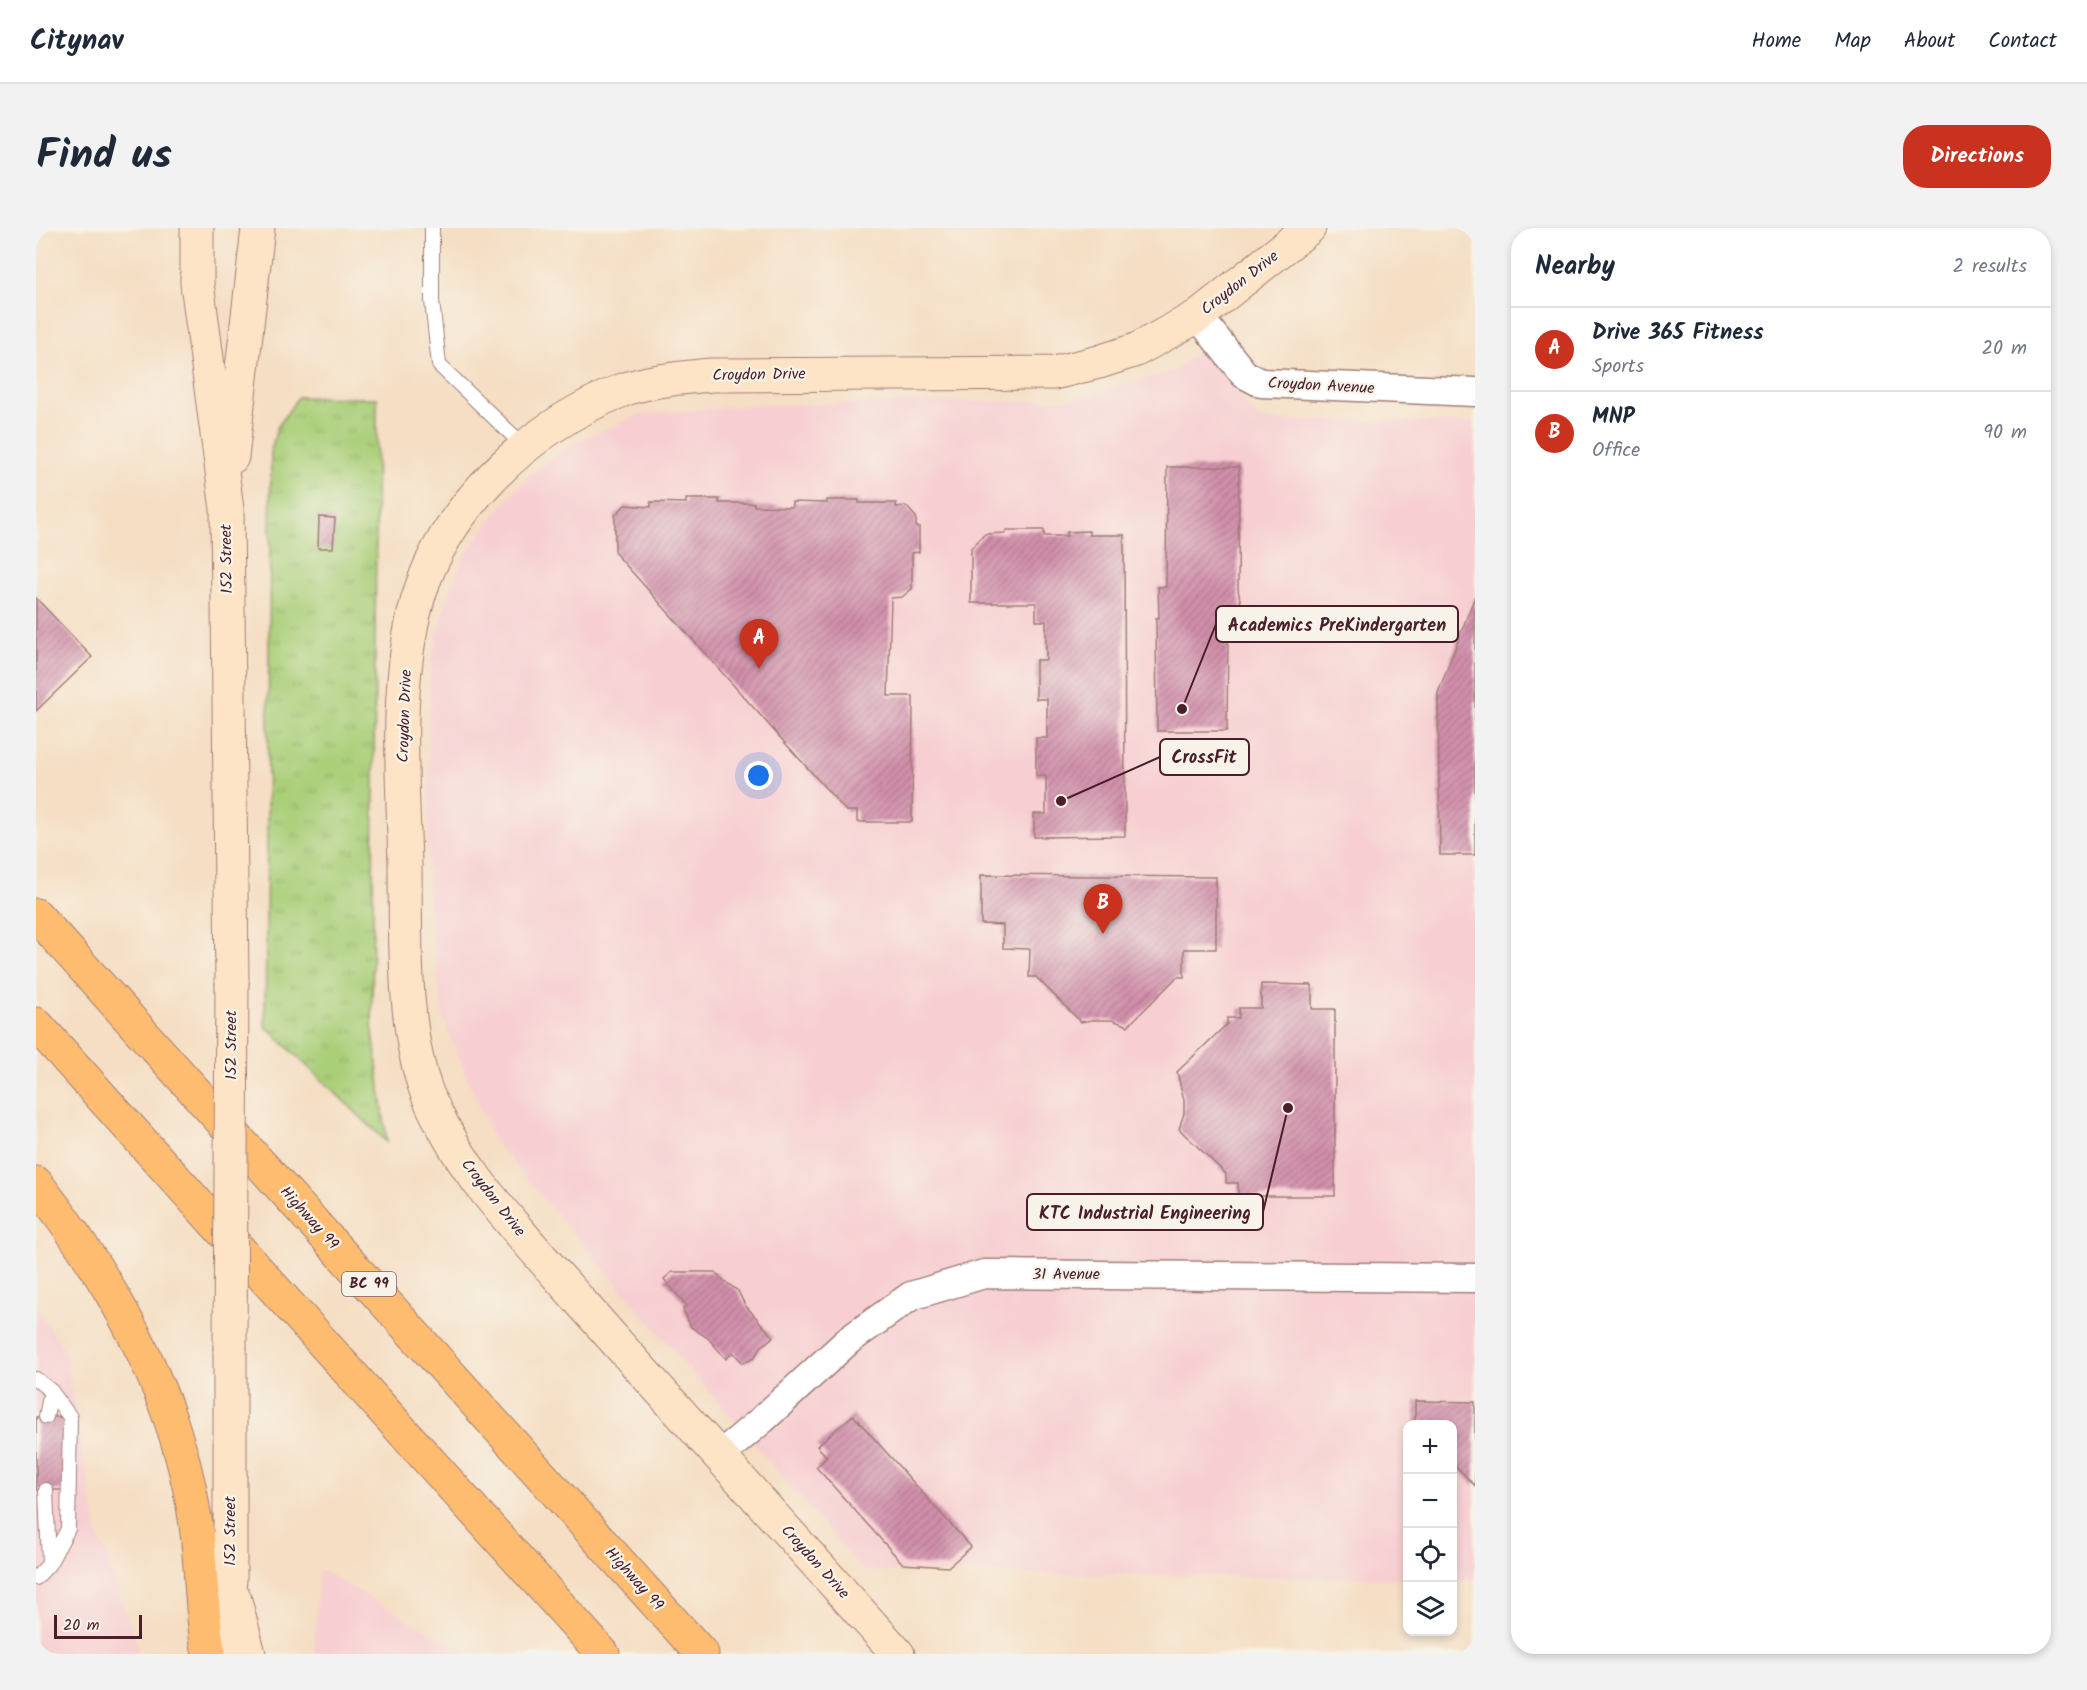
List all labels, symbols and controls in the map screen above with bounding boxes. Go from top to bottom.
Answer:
text: Citynav [30,19,123,64]
text: Home [1752,25,1801,58]
text: Map [1834,25,1871,58]
text: About [1904,25,1955,58]
text: Contact [1988,25,2057,58]
text: Find us [36,123,172,190]
button: Directions [1903,125,2051,188]
street label: Croydon Drive [1196,244,1284,322]
text: Nearby [1535,246,1615,288]
text: 2 results [1952,251,2027,283]
text: Drive 365 Fitness [1592,316,1763,351]
text: A [1548,333,1561,365]
text: 20 m [1981,333,2027,365]
text: Sports [1592,351,1644,383]
street label: Croydon Drive [712,362,806,388]
street label: Croydon Avenue [1267,371,1375,401]
text: MNP [1592,400,1635,435]
text: B [1548,417,1561,449]
text: 90 m [1983,417,2027,449]
text: Office [1592,435,1640,467]
street label: 152 Street [214,523,240,594]
callout: Academics PreKindergarten [1216,606,1458,642]
text: Academics PreKindergarten [1228,612,1446,641]
pin: A [740,620,778,669]
street label: Croydon Drive [391,669,419,763]
callout: CrossFit [1160,739,1249,775]
text: CrossFit [1171,744,1237,773]
your location [744,761,773,790]
pin: B [1084,884,1122,934]
street label: 152 Street [219,1009,244,1080]
street label: Croydon Drive [454,1154,532,1242]
street label: Highway 99 [273,1180,345,1256]
callout: KTC Industrial Engineering [1027,1194,1263,1230]
text: KTC Industrial Engineering [1039,1200,1251,1229]
street label: 31 Avenue [1032,1262,1100,1287]
road number: BC 99 [342,1272,396,1296]
map controls [1403,1420,1457,1636]
button: + [1403,1420,1457,1474]
button: − [1403,1474,1457,1528]
street label: 152 Street [218,1495,243,1566]
street label: Croydon Drive [775,1519,855,1605]
button: locate [1403,1528,1457,1582]
street label: Highway 99 [598,1541,670,1617]
button: layers [1403,1582,1457,1636]
scale bar [54,1612,142,1640]
text: 20 m [63,1613,99,1638]

